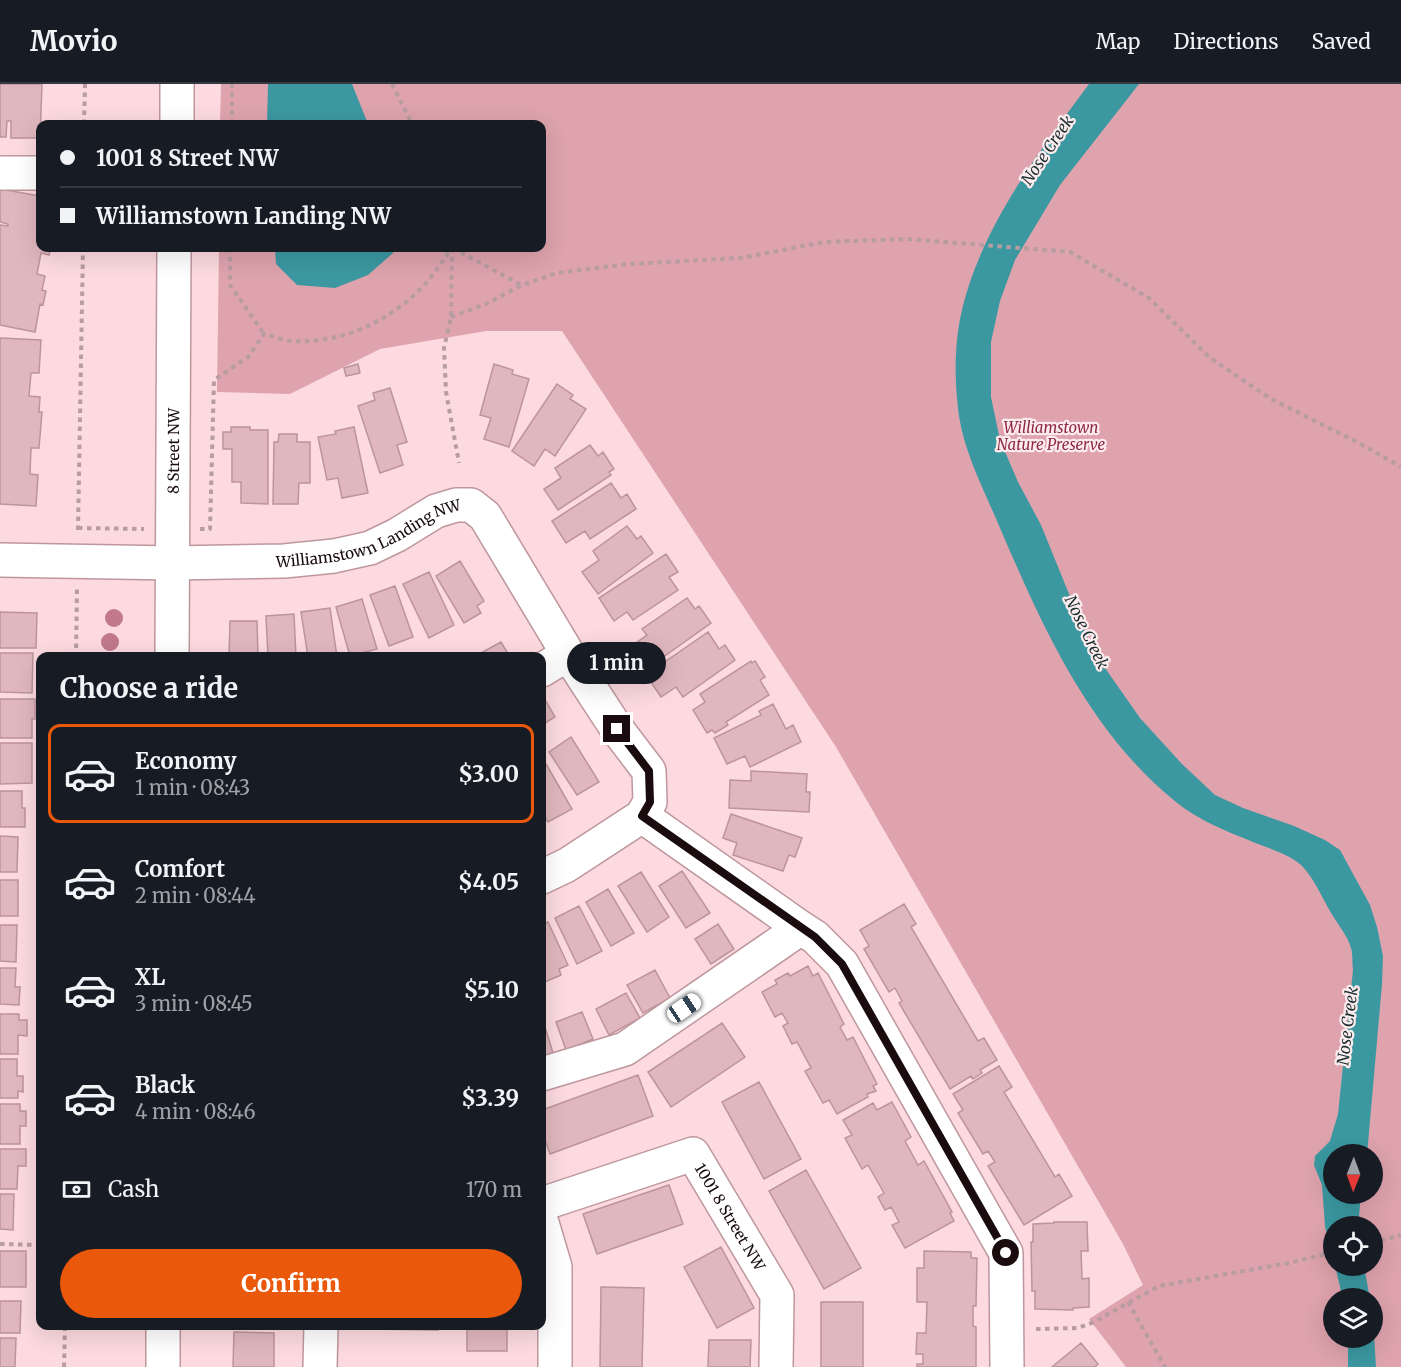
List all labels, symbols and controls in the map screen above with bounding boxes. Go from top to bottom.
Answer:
text: Movio [30,23,117,59]
text: Map [1096,28,1140,55]
text: Directions [1173,28,1278,55]
text: Saved [1311,28,1371,55]
water label: Nose Creek [1017,111,1078,188]
text: 1001 8 Street NW [96,144,279,172]
text: Williamstown Landing NW [96,202,391,230]
street label: 8 Street NW [163,407,183,494]
park label: Williamstown Nature Preserve [997,418,1105,454]
street label: Williamstown Landing NW [275,494,464,571]
water label: Nose Creek [1061,592,1113,672]
callout: 1 min [568,642,666,684]
text: 1 min [589,650,644,675]
text: Choose a ride [60,671,238,705]
route end [603,715,630,742]
icon: car [63,747,117,801]
text: Economy [135,747,236,775]
text: $3.00 [458,760,519,788]
text: 1 min · 08:43 [135,775,250,800]
icon: car [63,855,117,909]
text: Comfort [135,855,225,883]
text: $4.05 [458,868,519,896]
text: 2 min · 08:44 [135,883,256,908]
icon: car [63,963,117,1017]
text: XL [135,963,165,991]
text: $5.10 [464,976,519,1004]
water label: Nose Creek [1332,985,1362,1067]
car [664,990,704,1026]
text: 3 min · 08:45 [135,991,253,1016]
icon: car [63,1071,117,1125]
text: Black [135,1071,195,1099]
text: $3.39 [461,1084,519,1112]
text: 4 min · 08:46 [135,1099,256,1124]
north arrow [1323,1144,1383,1204]
map controls [1323,1144,1383,1348]
street label: 1001 8 Street NW [691,1160,770,1275]
icon: cash [60,1173,93,1206]
text: Cash [108,1175,159,1203]
text: 170 m [466,1177,522,1202]
button: locate [1323,1216,1383,1276]
route start [992,1239,1019,1266]
button: Confirm [60,1249,522,1318]
button: layers [1323,1288,1383,1348]

